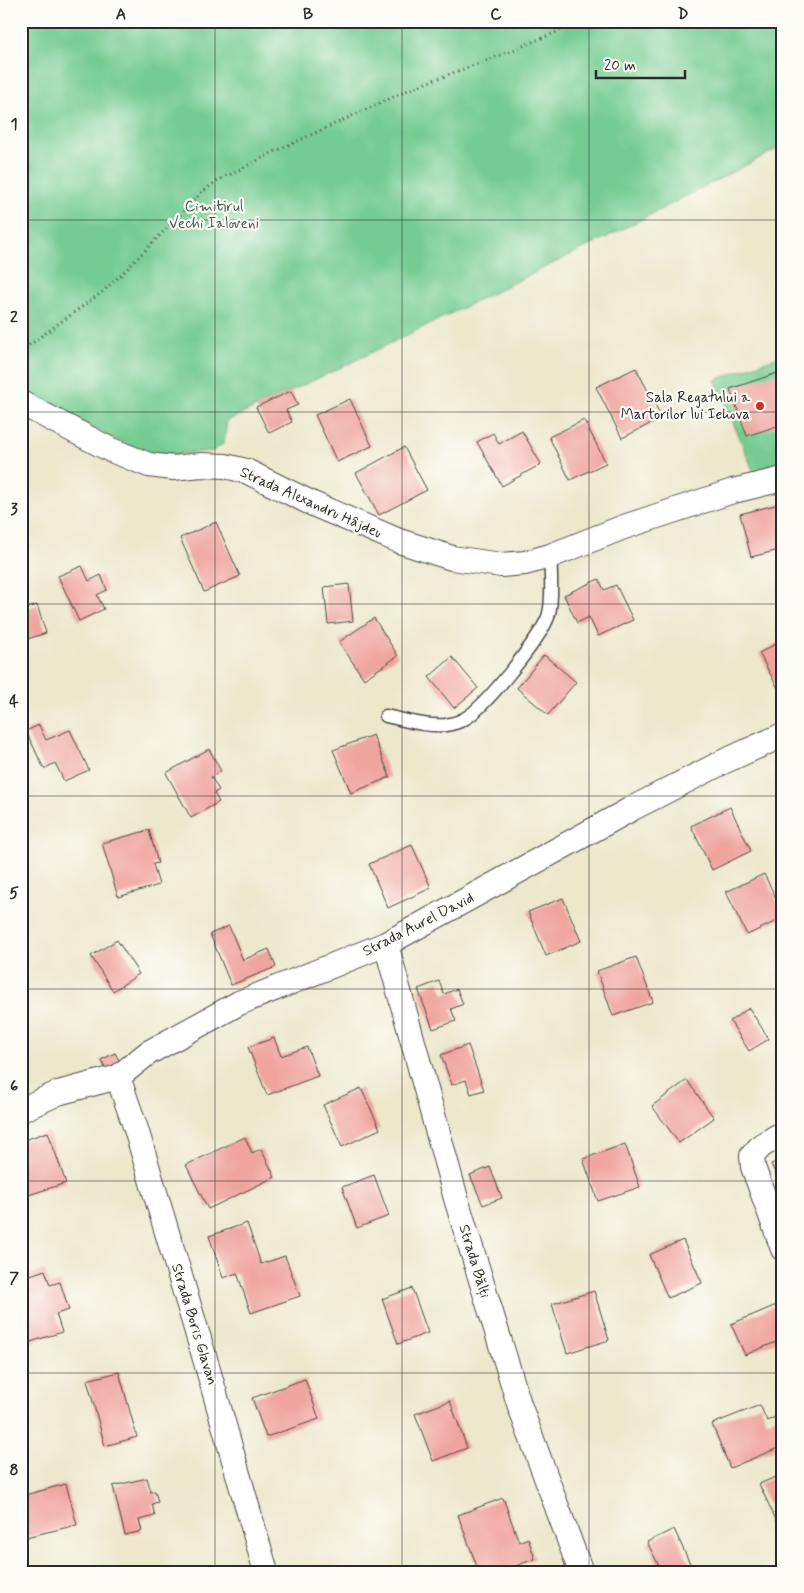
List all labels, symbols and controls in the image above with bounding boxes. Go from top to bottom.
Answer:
text: A [116,4,126,25]
text: B [303,4,313,25]
text: C [490,4,502,25]
text: D [677,4,689,25]
scale bar [596,48,685,80]
text: 20 m [604,56,636,76]
text: 1 [10,114,18,135]
park label: Cimitirul Vechi Ialoveni [169,197,259,234]
text: 2 [10,307,18,328]
place label: Sala Regatului a Martorilor lui Iehova [621,388,751,425]
marker: Sala Regatului a Martorilor lui Iehova [754,400,766,412]
street label: Strada Alexandru Hâjdeu [236,463,385,543]
text: 3 [10,499,18,520]
text: 4 [9,691,19,712]
text: 5 [9,883,19,904]
street label: Strada Aurel David [359,888,477,962]
text: 6 [10,1076,18,1097]
street label: Strada Bălți [453,1222,495,1300]
street label: Strada Boris Glavan [166,1261,222,1388]
text: 7 [9,1268,19,1289]
text: 8 [9,1460,19,1481]

